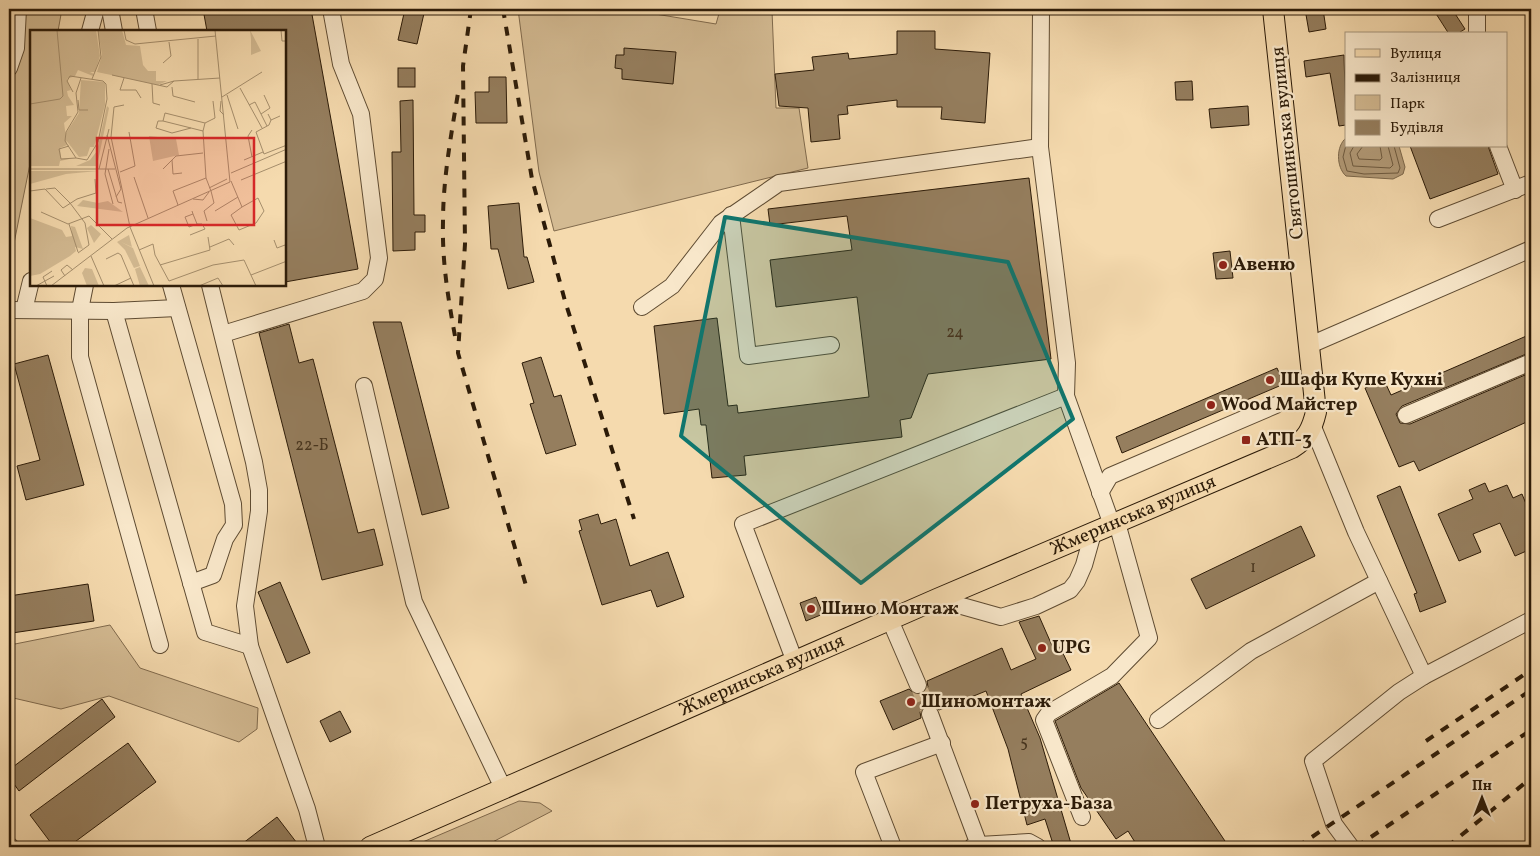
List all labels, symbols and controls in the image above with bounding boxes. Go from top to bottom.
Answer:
inset map [30,30,286,286]
legend [1345,32,1508,148]
text: Вулиця [1390,44,1442,65]
street label: Святошинська вулиця [1265,45,1311,241]
text: Залізниця [1390,68,1461,89]
text: Парк [1390,94,1425,115]
text: Будівля [1390,118,1444,139]
place label: Авеню [1233,252,1295,278]
marker: Авеню [1217,259,1229,271]
house number: 24 [946,322,964,344]
place label: Шафи Купе Кухні [1280,367,1444,393]
marker: Шафи Купе Кухні [1264,374,1276,386]
place label: Wood Майстер [1221,392,1358,418]
marker: Wood Майстер [1205,399,1217,411]
place label: АТП-3 [1256,427,1312,453]
marker: АТП-3 [1240,434,1252,446]
house number: 22-Б [295,435,329,457]
street label: Жмеринська вулиця [1046,469,1220,562]
house number: 1 [1250,557,1256,579]
place label: Шино Монтаж [821,596,959,622]
marker: Шино Монтаж [805,603,817,615]
street label: Жмеринська вулиця [675,628,849,723]
place label: UPG [1052,635,1091,661]
marker: UPG [1036,642,1048,654]
place label: Шиномонтаж [921,689,1051,715]
marker: Шиномонтаж [905,696,917,708]
house number: 5 [1020,732,1028,754]
north arrow [1458,774,1508,824]
text: Пн [1472,777,1492,796]
place label: Петруха-База [985,791,1113,817]
marker: Петруха-База [969,798,981,810]

